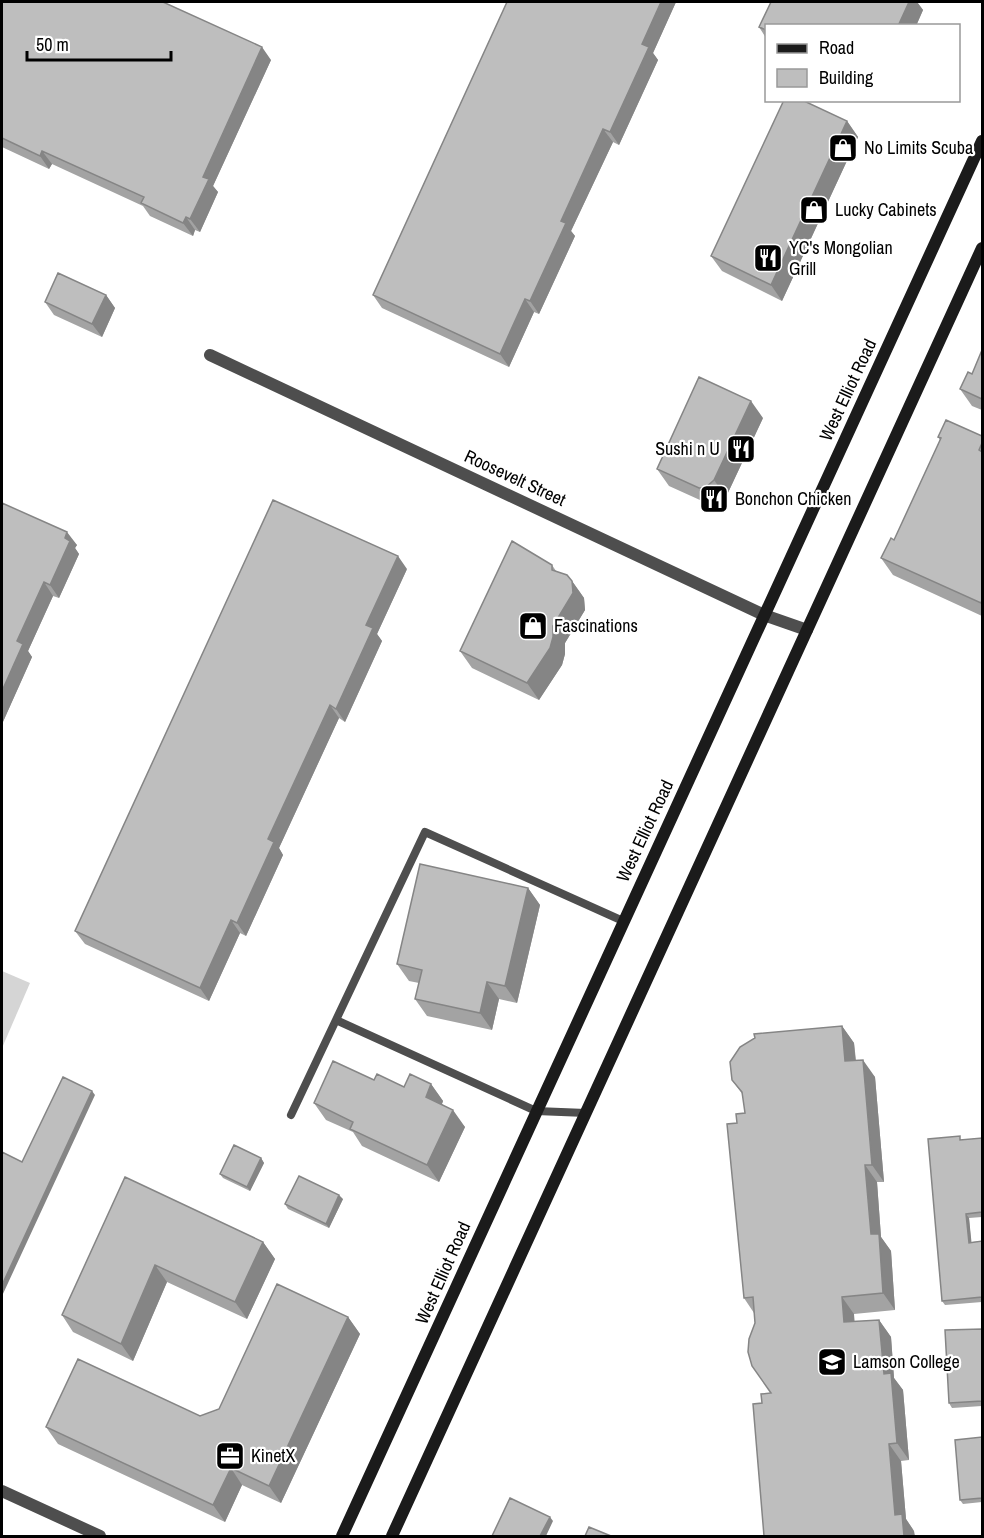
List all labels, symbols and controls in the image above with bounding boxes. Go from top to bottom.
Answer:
scale bar [27,24,171,62]
legend [765,24,960,102]
text: 50 m [36,32,69,57]
text: Road [819,35,854,60]
text: Building [819,65,874,90]
shop icon: No Limits Scuba [827,132,859,164]
place label: No Limits Scuba [864,135,973,160]
shop icon: Lucky Cabinets [798,194,830,226]
place label: Lucky Cabinets [835,197,937,222]
place label: YC's Mongolian Grill [789,235,893,281]
restaurant icon: YC's Mongolian Grill [752,242,784,274]
street label: West Elliot Road [813,335,882,445]
restaurant icon: Sushi n U [725,433,757,465]
place label: Sushi n U [655,436,720,461]
street label: Roosevelt Street [460,443,570,512]
restaurant icon: Bonchon Chicken [698,483,730,515]
place label: Bonchon Chicken [735,486,852,511]
shop icon: Fascinations [517,610,549,642]
place label: Fascinations [554,613,638,638]
street label: West Elliot Road [610,776,679,886]
street label: West Elliot Road [409,1218,476,1328]
school or university icon: Lamson College [816,1346,848,1378]
place label: Lamson College [853,1349,960,1374]
office icon: KinetX [214,1440,246,1472]
place label: KinetX [251,1443,295,1468]

